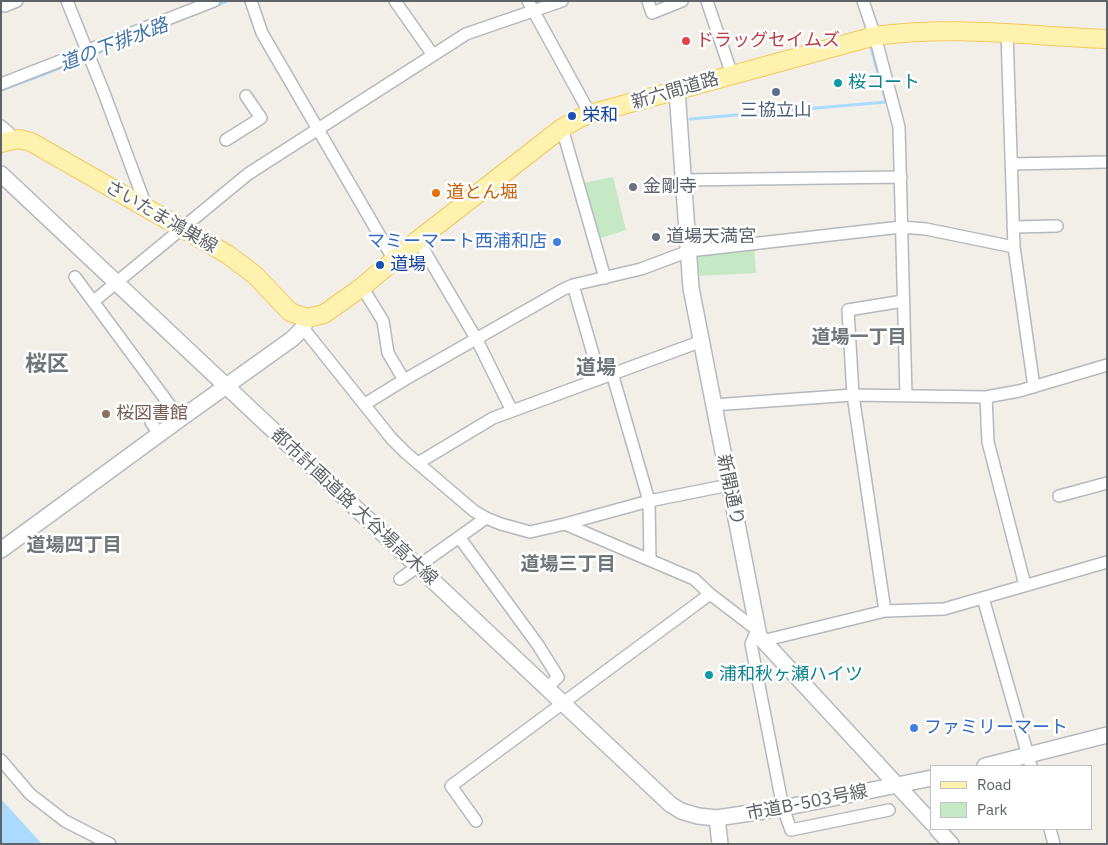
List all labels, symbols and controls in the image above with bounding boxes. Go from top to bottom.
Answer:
water label: 道の下排水路 [57,14,171,76]
place label: ドラッグセイムズ [696,30,840,52]
marker: ドラッグセイムズ [680,35,692,47]
street label: 新六間道路 [629,68,721,114]
place label: 桜コート [848,72,920,94]
marker: 桜コート [832,77,844,89]
marker: 三協立山 [770,86,782,98]
place label: 三協立山 [740,100,812,122]
place label: 栄和 [582,105,618,127]
marker: 栄和 [566,110,578,122]
street label: さいたま鴻巣線 [101,176,221,258]
place label: 金剛寺 [643,176,697,198]
marker: 金剛寺 [627,181,639,193]
place label: 道とん堀 [446,182,518,204]
marker: 道とん堀 [430,187,442,199]
place label: 道場天満宮 [666,226,756,248]
place label: マミーマート西浦和店 [367,231,547,253]
marker: 道場天満宮 [650,231,662,243]
marker: マミーマート西浦和店 [551,236,563,248]
place label: 道場 [390,254,426,276]
marker: 道場 [374,259,386,271]
district label: 道場一丁目 [812,327,906,349]
district label: 桜区 [25,352,69,378]
district label: 道場 [576,356,616,380]
place label: 桜図書館 [116,403,188,425]
marker: 桜図書館 [100,408,112,420]
street label: 都市計画道路 大谷場高木線 [266,424,442,590]
street label: 新開通り [712,453,748,527]
district label: 道場四丁目 [27,535,121,557]
district label: 道場三丁目 [521,554,615,576]
place label: 浦和秋ヶ瀬ハイツ [719,664,863,686]
marker: 浦和秋ヶ瀬ハイツ [703,669,715,681]
place label: ファミリーマート [924,717,1068,739]
marker: ファミリーマート [908,722,920,734]
legend [930,765,1093,830]
text: Road [977,775,1012,794]
street label: 市道B-503号線 [744,781,870,825]
text: Park [977,800,1007,819]

